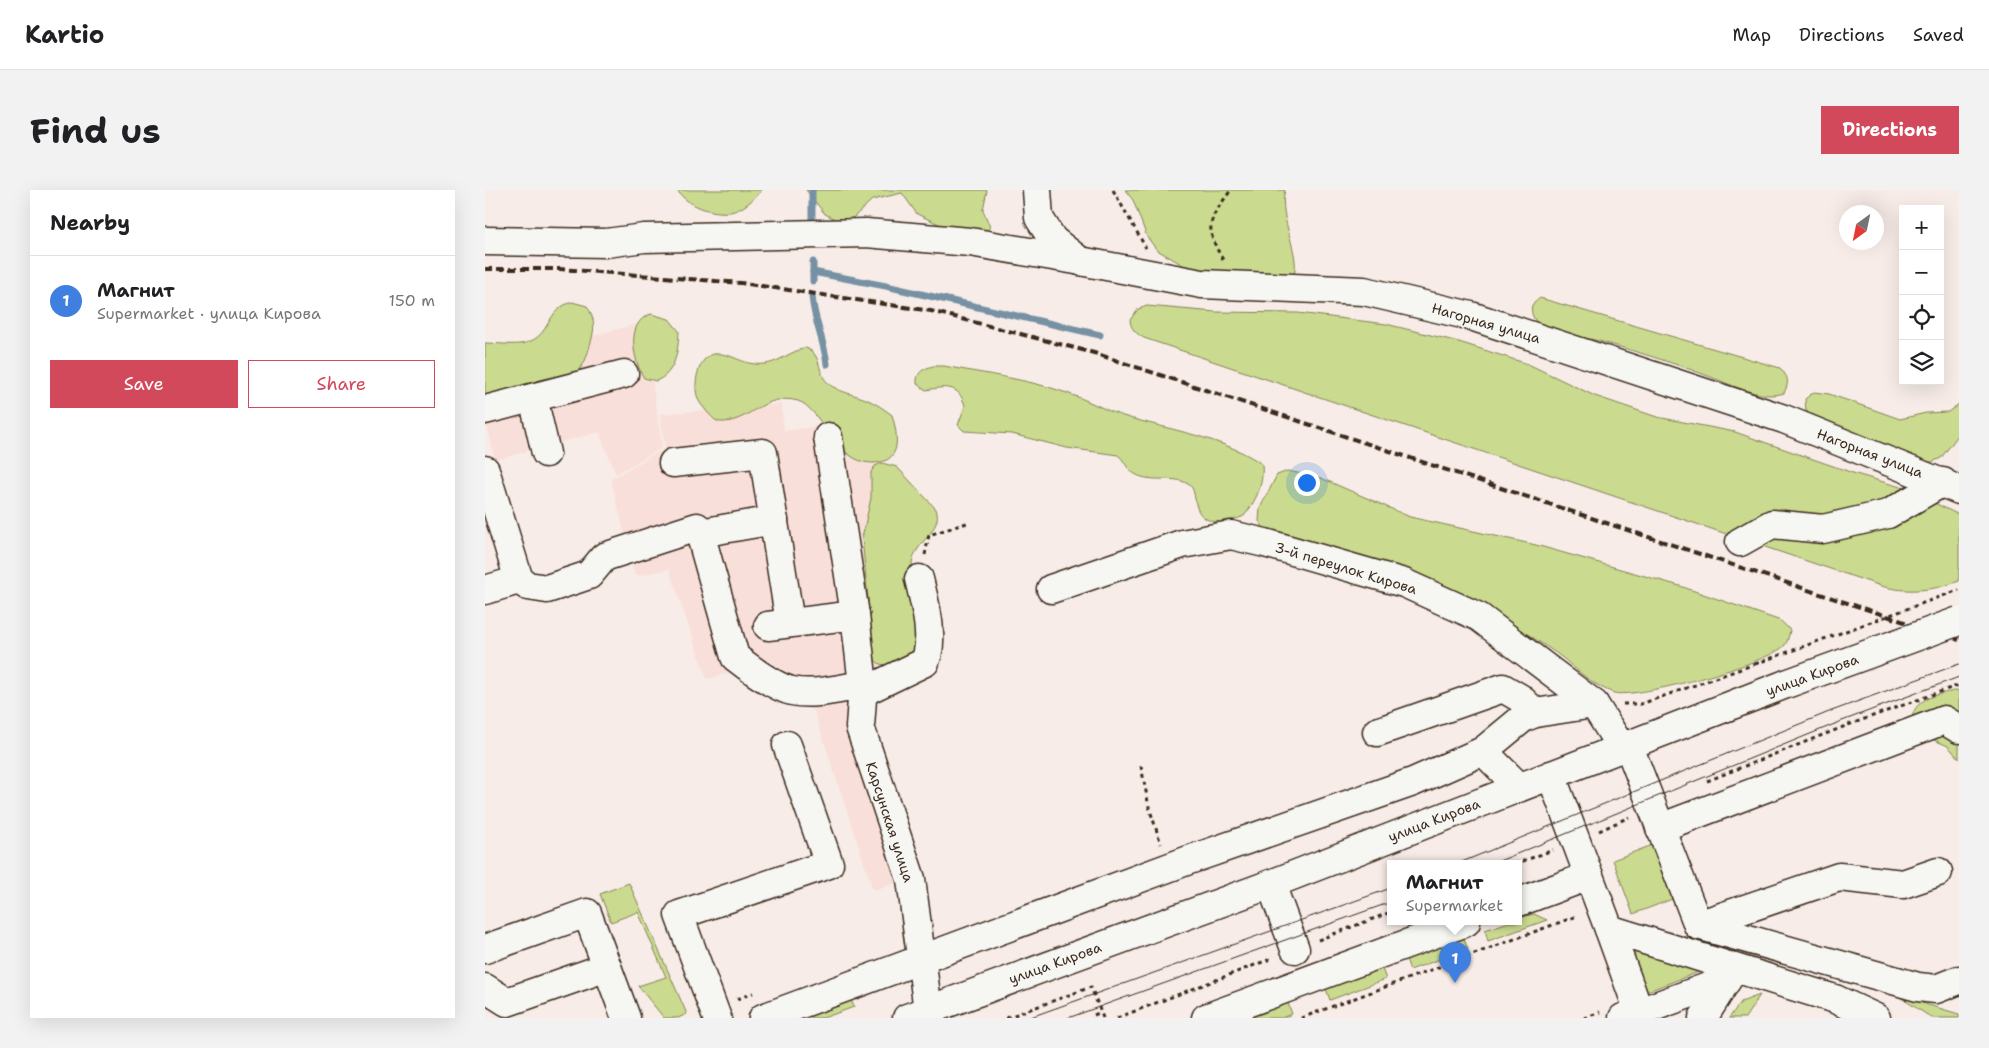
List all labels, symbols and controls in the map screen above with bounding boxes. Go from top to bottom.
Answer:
text: Kartio [25,19,104,51]
text: Map [1733,23,1771,47]
text: Directions [1799,23,1885,47]
text: Saved [1913,23,1964,47]
button: Directions [1821,106,1959,154]
text: Find us [30,107,161,154]
north arrow [1839,205,1884,250]
map controls [1899,205,1944,385]
button: + [1899,205,1944,250]
text: Nearby [50,209,130,237]
button: − [1899,250,1944,295]
text: Магнит [97,278,175,303]
text: 1 [62,290,70,311]
text: 150 m [388,290,435,311]
button: locate [1899,295,1944,340]
street label: Нагорная улица [1430,299,1543,347]
text: Supermarket · улица Кирова [97,303,321,324]
button: layers [1899,340,1944,385]
button: Save [50,360,238,408]
button: Share [248,360,435,408]
street label: Нагорная улица [1814,424,1926,482]
your location [1294,470,1320,496]
street label: 3-й переулок Кирова [1273,538,1419,598]
street label: улица Кирова [1763,650,1861,700]
street label: Карсунская улица [862,759,918,885]
street label: улица Кирова [1385,794,1483,846]
popup [1387,860,1522,925]
text: Магнит [1406,870,1483,895]
text: Supermarket [1406,895,1503,916]
street label: улица Кирова [1006,938,1104,988]
pin: 1 [1439,942,1471,983]

